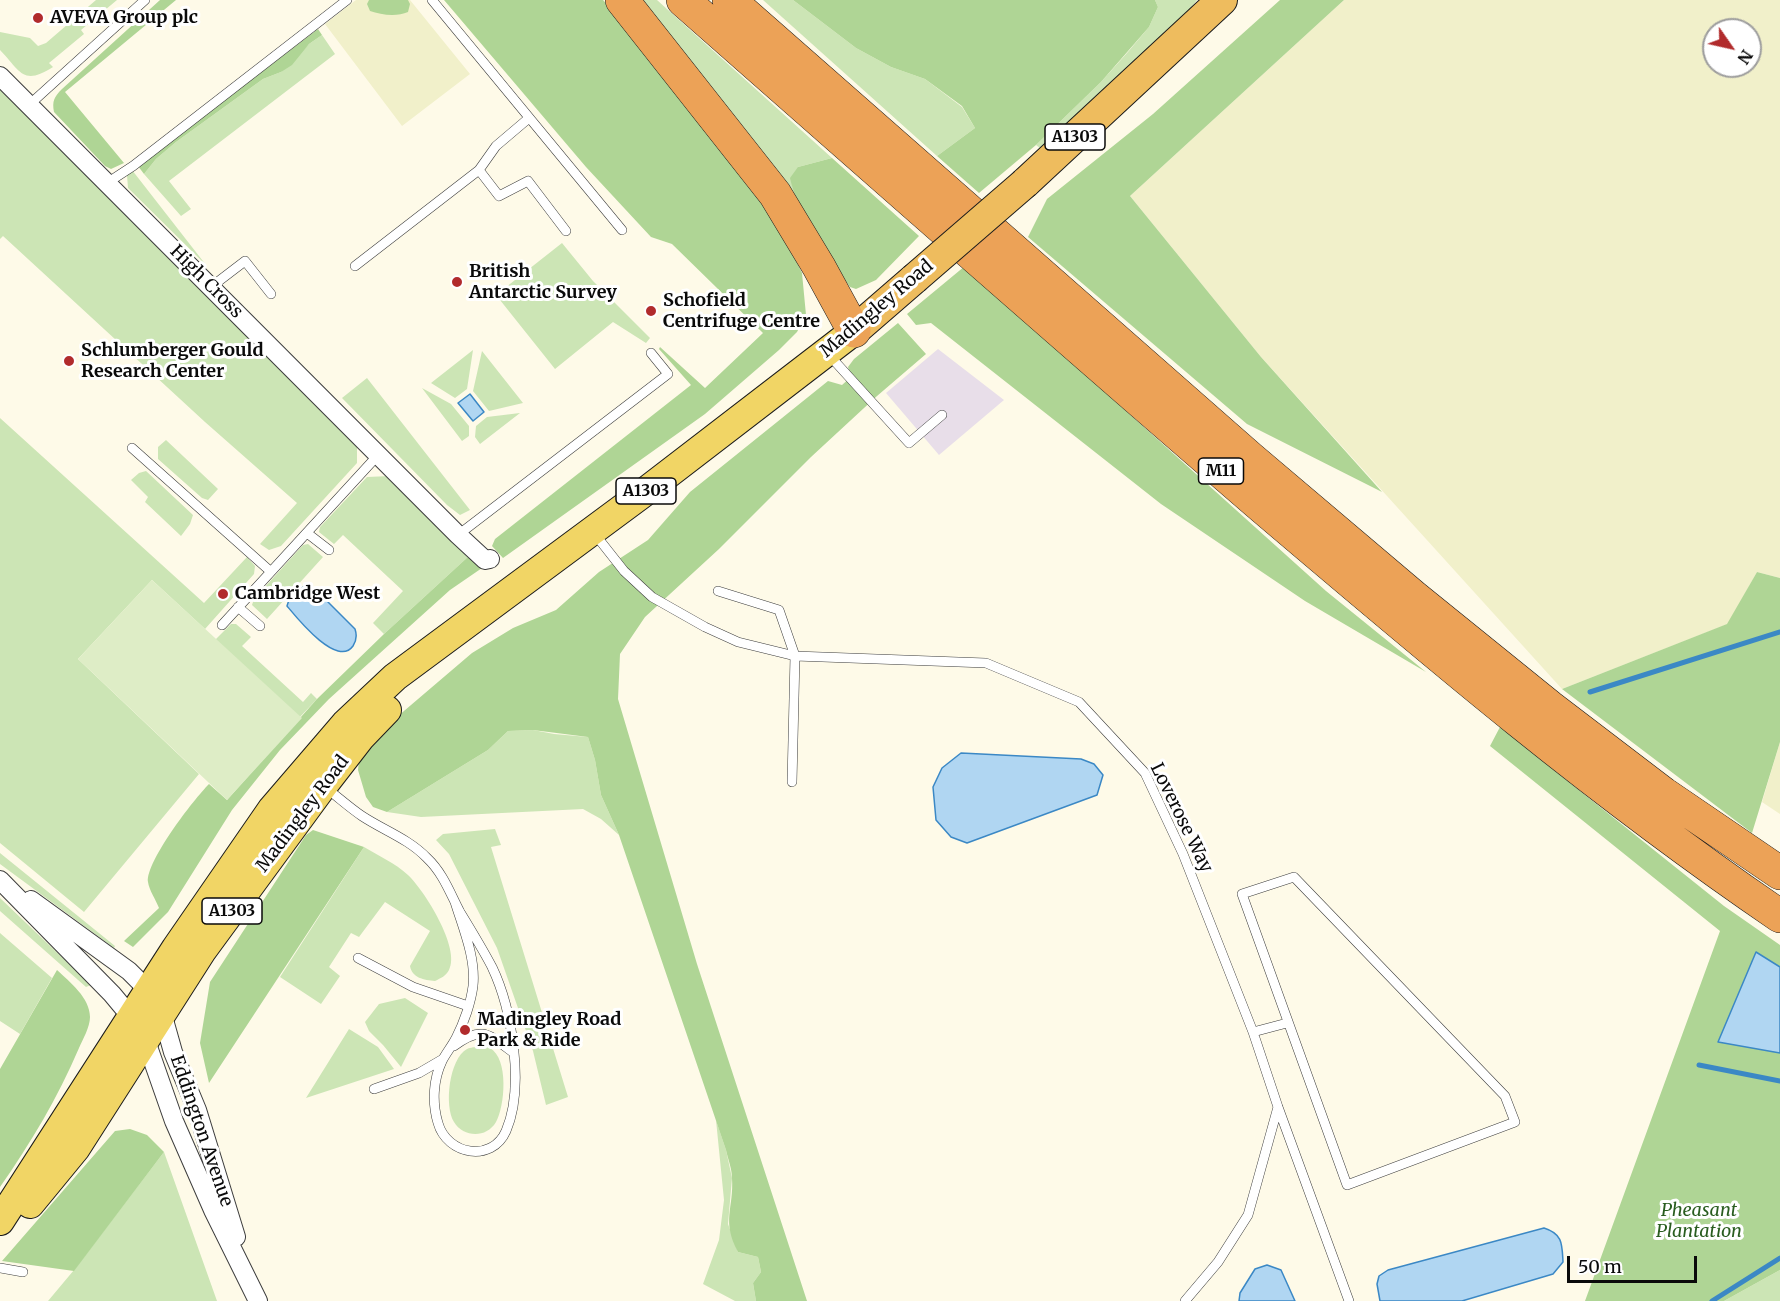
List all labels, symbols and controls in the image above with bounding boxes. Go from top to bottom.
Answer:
place label: AVEVA Group plc [50,7,198,29]
marker: AVEVA Group plc [31,11,45,25]
north arrow [1702,18,1762,78]
text: N [1733,46,1757,68]
road number: A1303 [1045,124,1105,150]
street label: High Cross [165,241,247,323]
street label: Madingley Road [816,256,938,362]
place label: British Antarctic Survey [469,261,617,304]
marker: British Antarctic Survey [450,275,464,289]
place label: Schofield Centrifuge Centre [663,290,820,332]
marker: Schofield Centrifuge Centre [644,304,658,318]
place label: Schlumberger Gould Research Center [81,340,264,382]
marker: Schlumberger Gould Research Center [62,354,76,368]
road number: M11 [1198,458,1244,484]
road number: A1303 [616,478,676,504]
place label: Cambridge West [235,583,380,605]
marker: Cambridge West [216,587,230,601]
street label: Madingley Road [252,752,354,876]
street label: Loverose Way [1145,760,1217,876]
road number: A1303 [202,898,262,924]
place label: Madingley Road Park & Ride [477,1009,621,1052]
marker: Madingley Road Park & Ride [458,1023,472,1037]
street label: Eddington Avenue [165,1053,237,1209]
park label: Pheasant Plantation [1656,1200,1742,1242]
scale bar [1570,1244,1700,1282]
text: 50 m [1578,1255,1622,1278]

